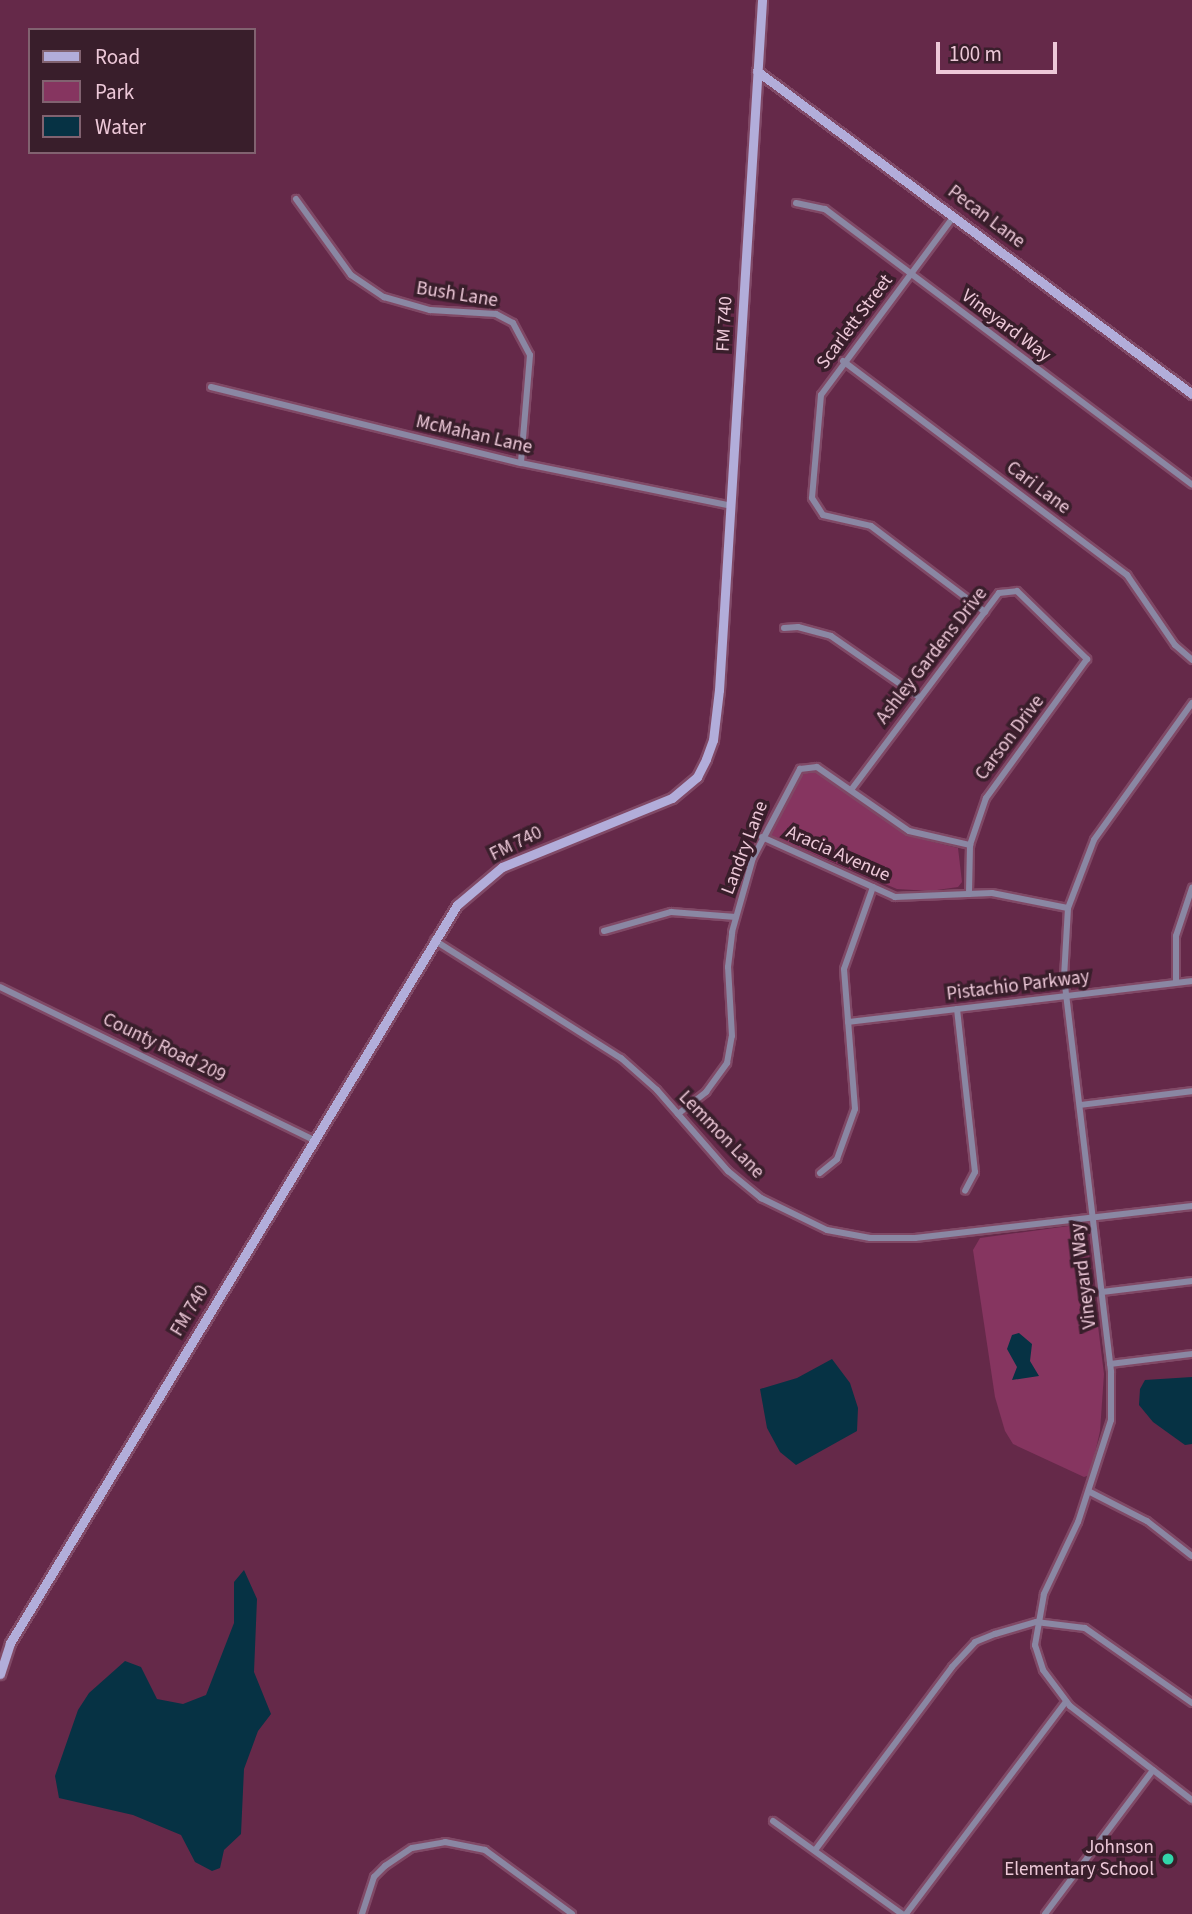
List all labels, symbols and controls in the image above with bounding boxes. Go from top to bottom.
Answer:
legend [28,28,256,154]
scale bar [940,28,1061,72]
text: 100 m [949,39,1002,69]
text: Road [95,42,140,72]
text: Park [95,77,134,107]
text: Water [95,112,146,142]
street label: Pecan Lane [943,181,1029,253]
street label: Scarlett Street [812,270,898,374]
street label: Bush Lane [415,277,499,313]
street label: Vineyard Way [957,285,1055,367]
street label: FM 740 [712,296,738,352]
street label: McMahan Lane [414,411,534,459]
street label: Cari Lane [1002,457,1074,519]
street label: Ashley Gardens Drive [872,583,992,729]
street label: Carson Drive [971,691,1049,785]
street label: Landry Lane [717,798,773,898]
street label: Aracia Avenue [783,821,893,887]
street label: FM 740 [486,822,546,866]
street label: Pistachio Parkway [945,966,1091,1006]
street label: County Road 209 [99,1008,229,1088]
street label: Lemmon Lane [674,1086,768,1184]
street label: Vineyard Way [1066,1222,1102,1330]
street label: FM 740 [166,1281,214,1341]
place label: Johnson Elementary School [1004,1837,1154,1881]
marker: Johnson Elementary School [1160,1851,1176,1867]

